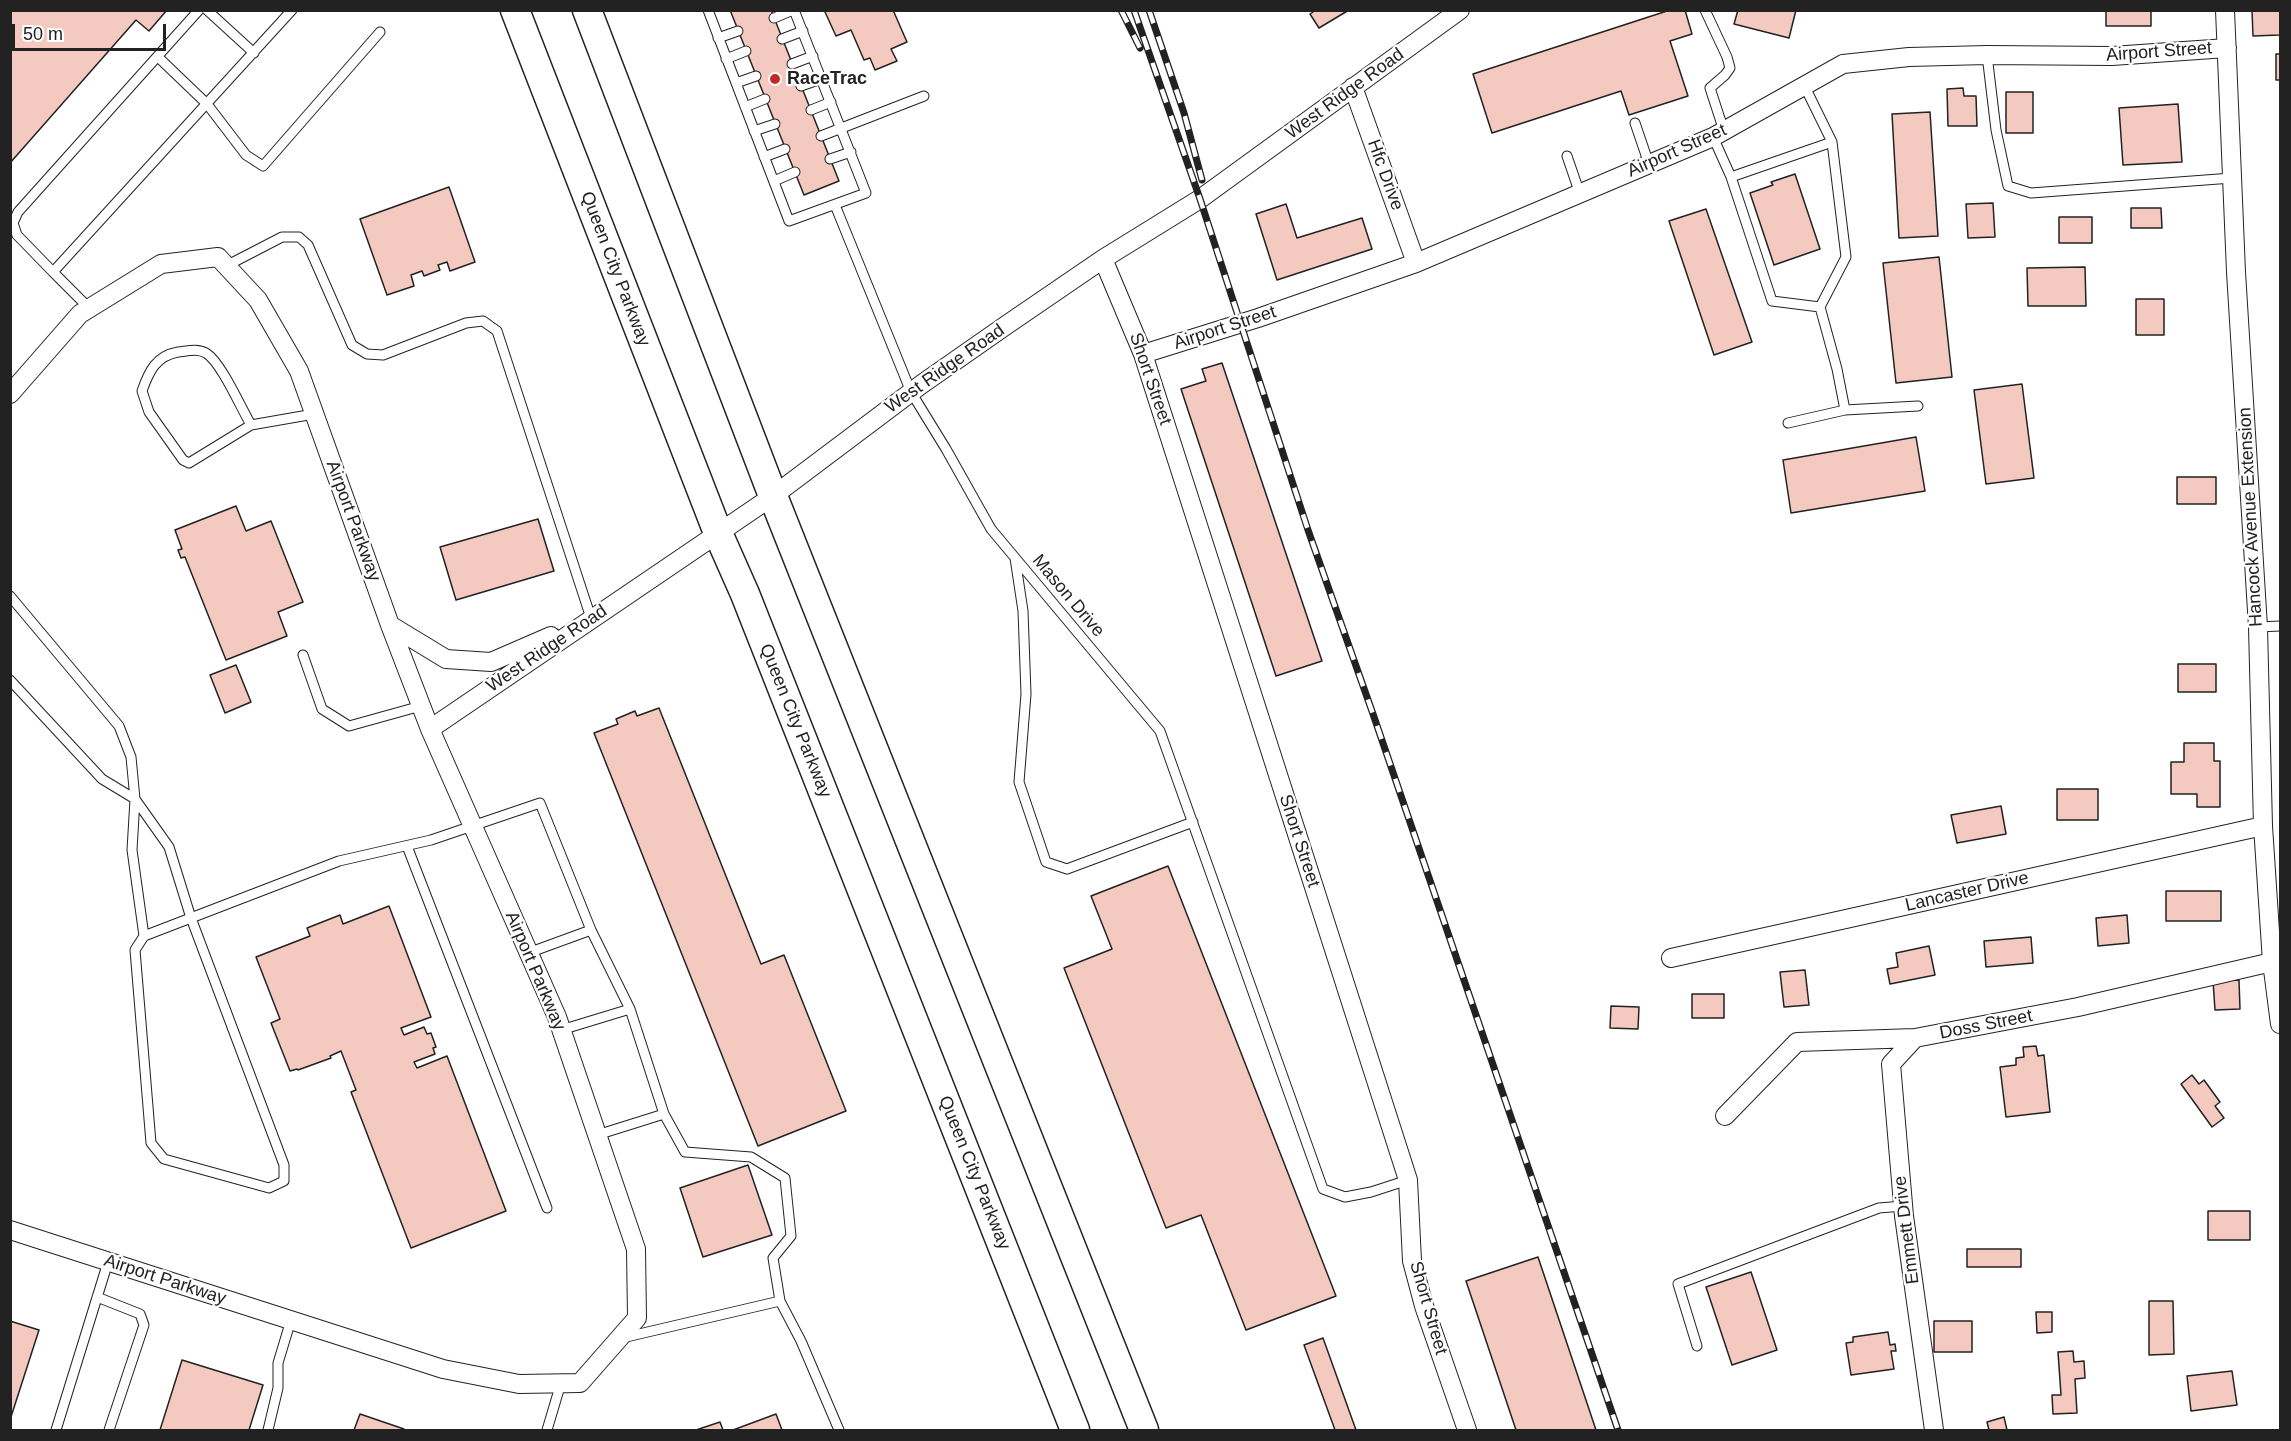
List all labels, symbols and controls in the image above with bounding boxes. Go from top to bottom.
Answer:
scale bar [15,12,170,50]
text: 50 m [23,24,63,44]
street label: Airport Street [2105,38,2213,66]
street label: West Ridge Road [1282,44,1408,144]
place label: RaceTrac [787,68,867,90]
marker: RaceTrac [768,72,782,86]
street label: Airport Street [1624,120,1730,182]
street label: Hfc Drive [1362,137,1408,213]
street label: Queen City Parkway [576,189,654,349]
street label: Airport Street [1171,301,1279,355]
street label: West Ridge Road [881,320,1009,418]
street label: Short Street [1124,330,1176,428]
street label: Hancock Avenue Extension [2234,407,2268,627]
street label: Airport Parkway [321,458,385,584]
street label: Mason Drive [1027,550,1109,642]
street label: West Ridge Road [483,601,611,697]
street label: Queen City Parkway [754,641,836,801]
street label: Short Street [1274,792,1324,890]
street label: Lancaster Drive [1903,867,2031,917]
street label: Airport Parkway [500,908,570,1034]
street label: Doss Street [1938,1005,2034,1045]
street label: Queen City Parkway [933,1093,1015,1253]
street label: Emmett Drive [1890,1175,1924,1285]
street label: Airport Parkway [101,1250,229,1310]
street label: Short Street [1404,1259,1452,1357]

